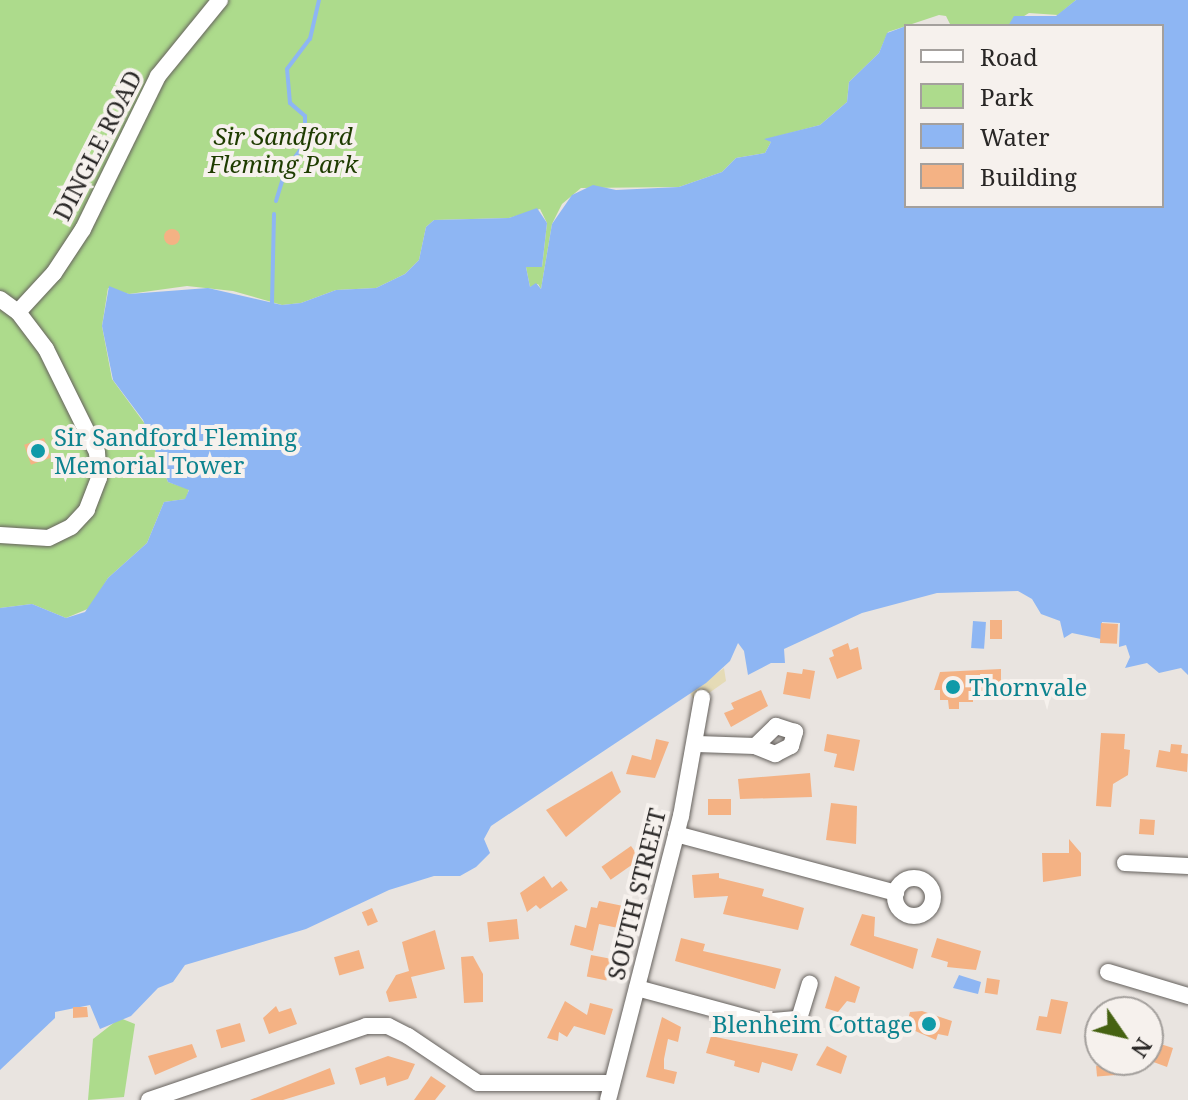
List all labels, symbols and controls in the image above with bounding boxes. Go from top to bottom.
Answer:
legend [904,24,1164,208]
text: Road [980,40,1038,73]
street label: DINGLE ROAD [47,65,147,225]
text: Park [980,80,1033,113]
text: Water [980,120,1050,153]
park label: Sir Sandford Fleming Park [208,122,358,178]
text: Building [980,160,1077,193]
place label: Sir Sandford Fleming Memorial Tower [54,423,297,479]
marker: Sir Sandford Fleming Memorial Tower [29,442,47,460]
place label: Thornvale [969,673,1087,701]
marker: Thornvale [944,678,962,696]
street label: SOUTH STREET [601,805,671,983]
north arrow [1084,996,1164,1076]
place label: Blenheim Cottage [712,1010,913,1038]
marker: Blenheim Cottage [920,1015,938,1033]
text: N [1125,1033,1160,1064]

